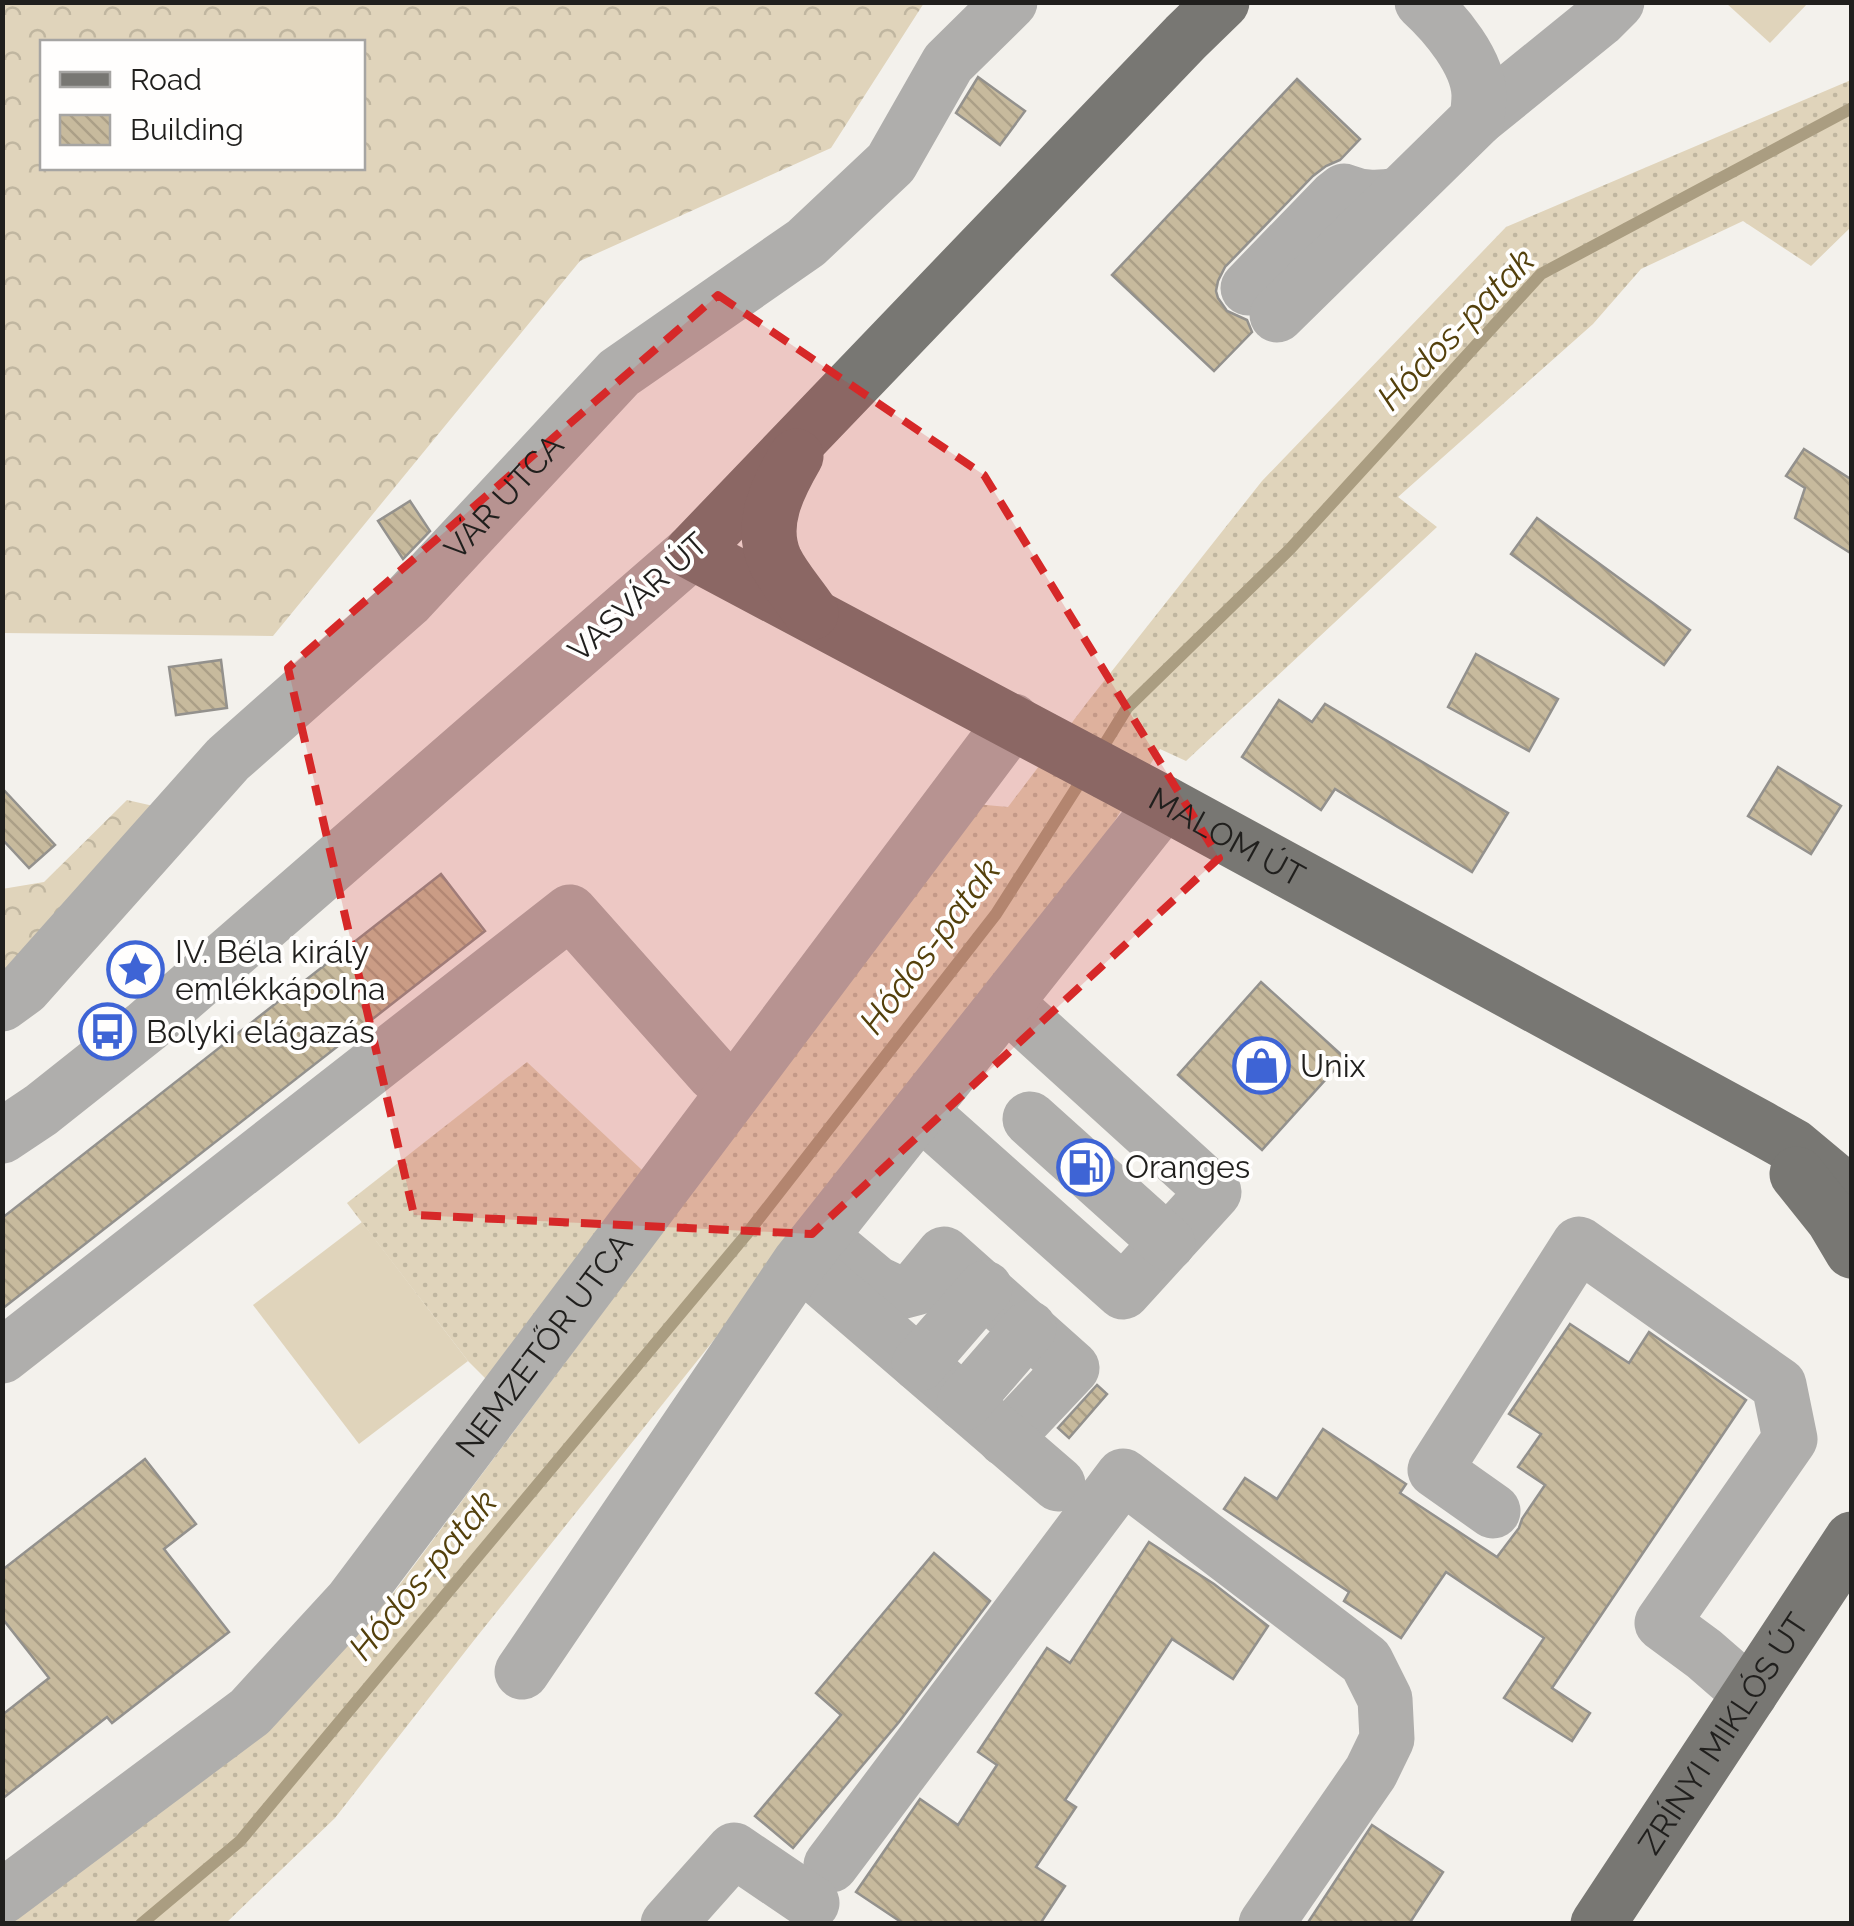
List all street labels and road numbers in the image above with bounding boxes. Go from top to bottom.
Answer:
street label: VÁR UTCA [437,426,571,566]
street label: VASVÁR ÚT [561,525,715,669]
street label: MALOM ÚT [1143,780,1311,894]
street label: NEMZETŐR UTCA [448,1226,640,1464]
street label: ZRÍNYI MIKLÓS ÚT [1631,1606,1816,1861]

